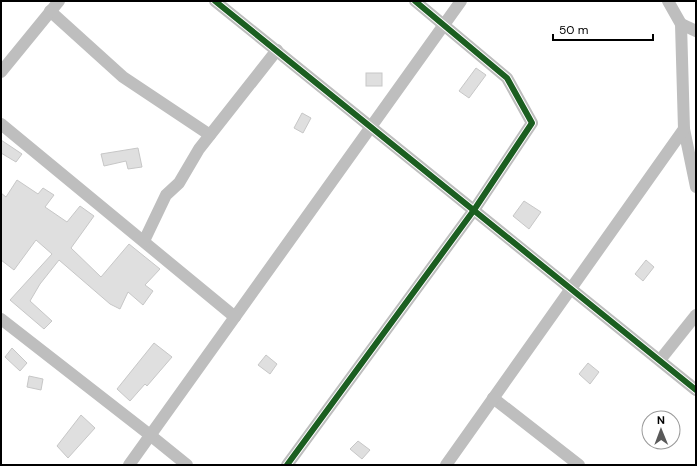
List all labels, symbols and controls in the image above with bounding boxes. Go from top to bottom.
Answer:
scale bar [553,16,653,42]
text: 50 m [559,22,588,38]
north arrow [641,410,681,450]
text: N [657,413,665,427]

